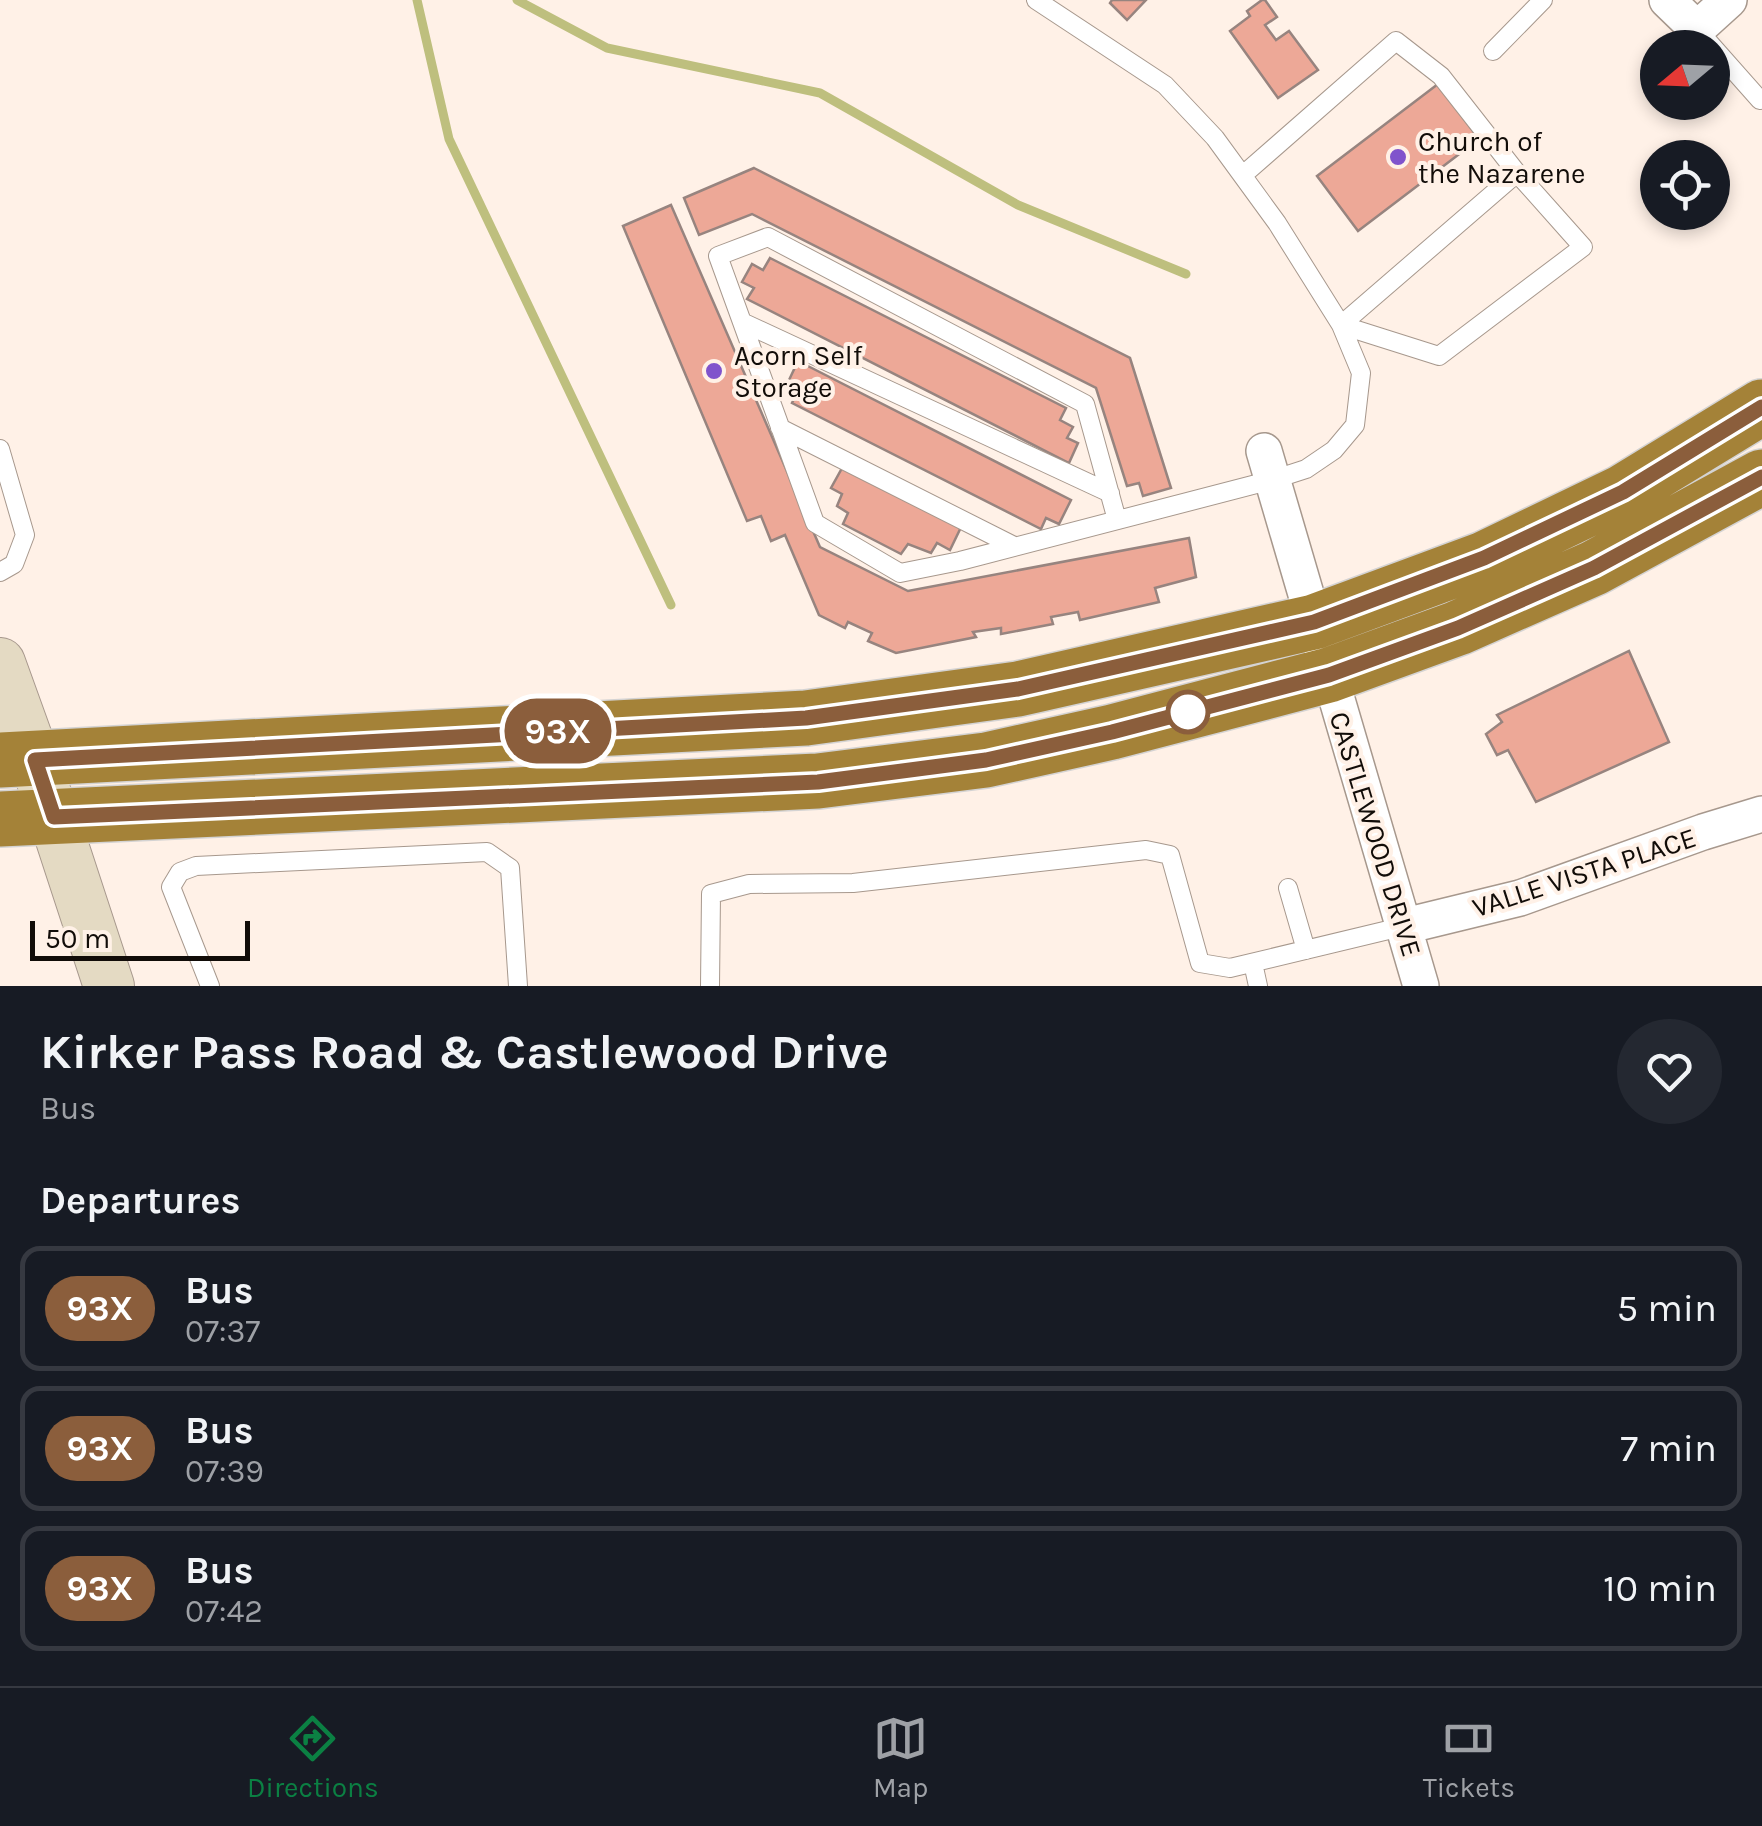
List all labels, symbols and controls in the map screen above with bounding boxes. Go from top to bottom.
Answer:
north arrow [1640,30,1730,120]
map controls [1640,30,1730,230]
place label: Church of the Nazarene [1418,125,1586,190]
button: locate [1640,140,1730,230]
marker: Church of the Nazarene [1387,146,1409,168]
place label: Acorn Self Storage [734,339,863,404]
marker: Acorn Self Storage [703,360,725,382]
unlabelled marker [1167,691,1209,733]
line badge: 93X [500,698,616,764]
street label: CASTLEWOOD DRIVE [1323,708,1428,961]
text: 93X [524,711,592,752]
street label: VALLE VISTA PLACE [1468,821,1700,924]
scale bar [30,916,250,960]
text: 50 m [45,922,110,955]
button: heart [1617,1019,1722,1124]
text: Kirker Pass Road & Castlewood Drive [40,1024,889,1080]
text: Bus [40,1090,96,1127]
text: Departures [40,1178,240,1223]
text: Bus [185,1268,254,1313]
text: 5 min [1617,1286,1717,1331]
text: 93X [66,1288,134,1329]
text: 07:37 [185,1313,260,1350]
text: Bus [185,1408,254,1453]
text: 7 min [1620,1426,1717,1471]
text: 93X [66,1428,134,1469]
text: 07:39 [185,1453,264,1490]
text: Bus [185,1548,254,1593]
text: 10 min [1603,1566,1717,1611]
text: 93X [66,1568,134,1609]
text: 07:42 [185,1593,263,1630]
tab: Directions [247,1711,379,1804]
tab: Map [873,1711,928,1804]
tab: Tickets [1423,1711,1515,1804]

